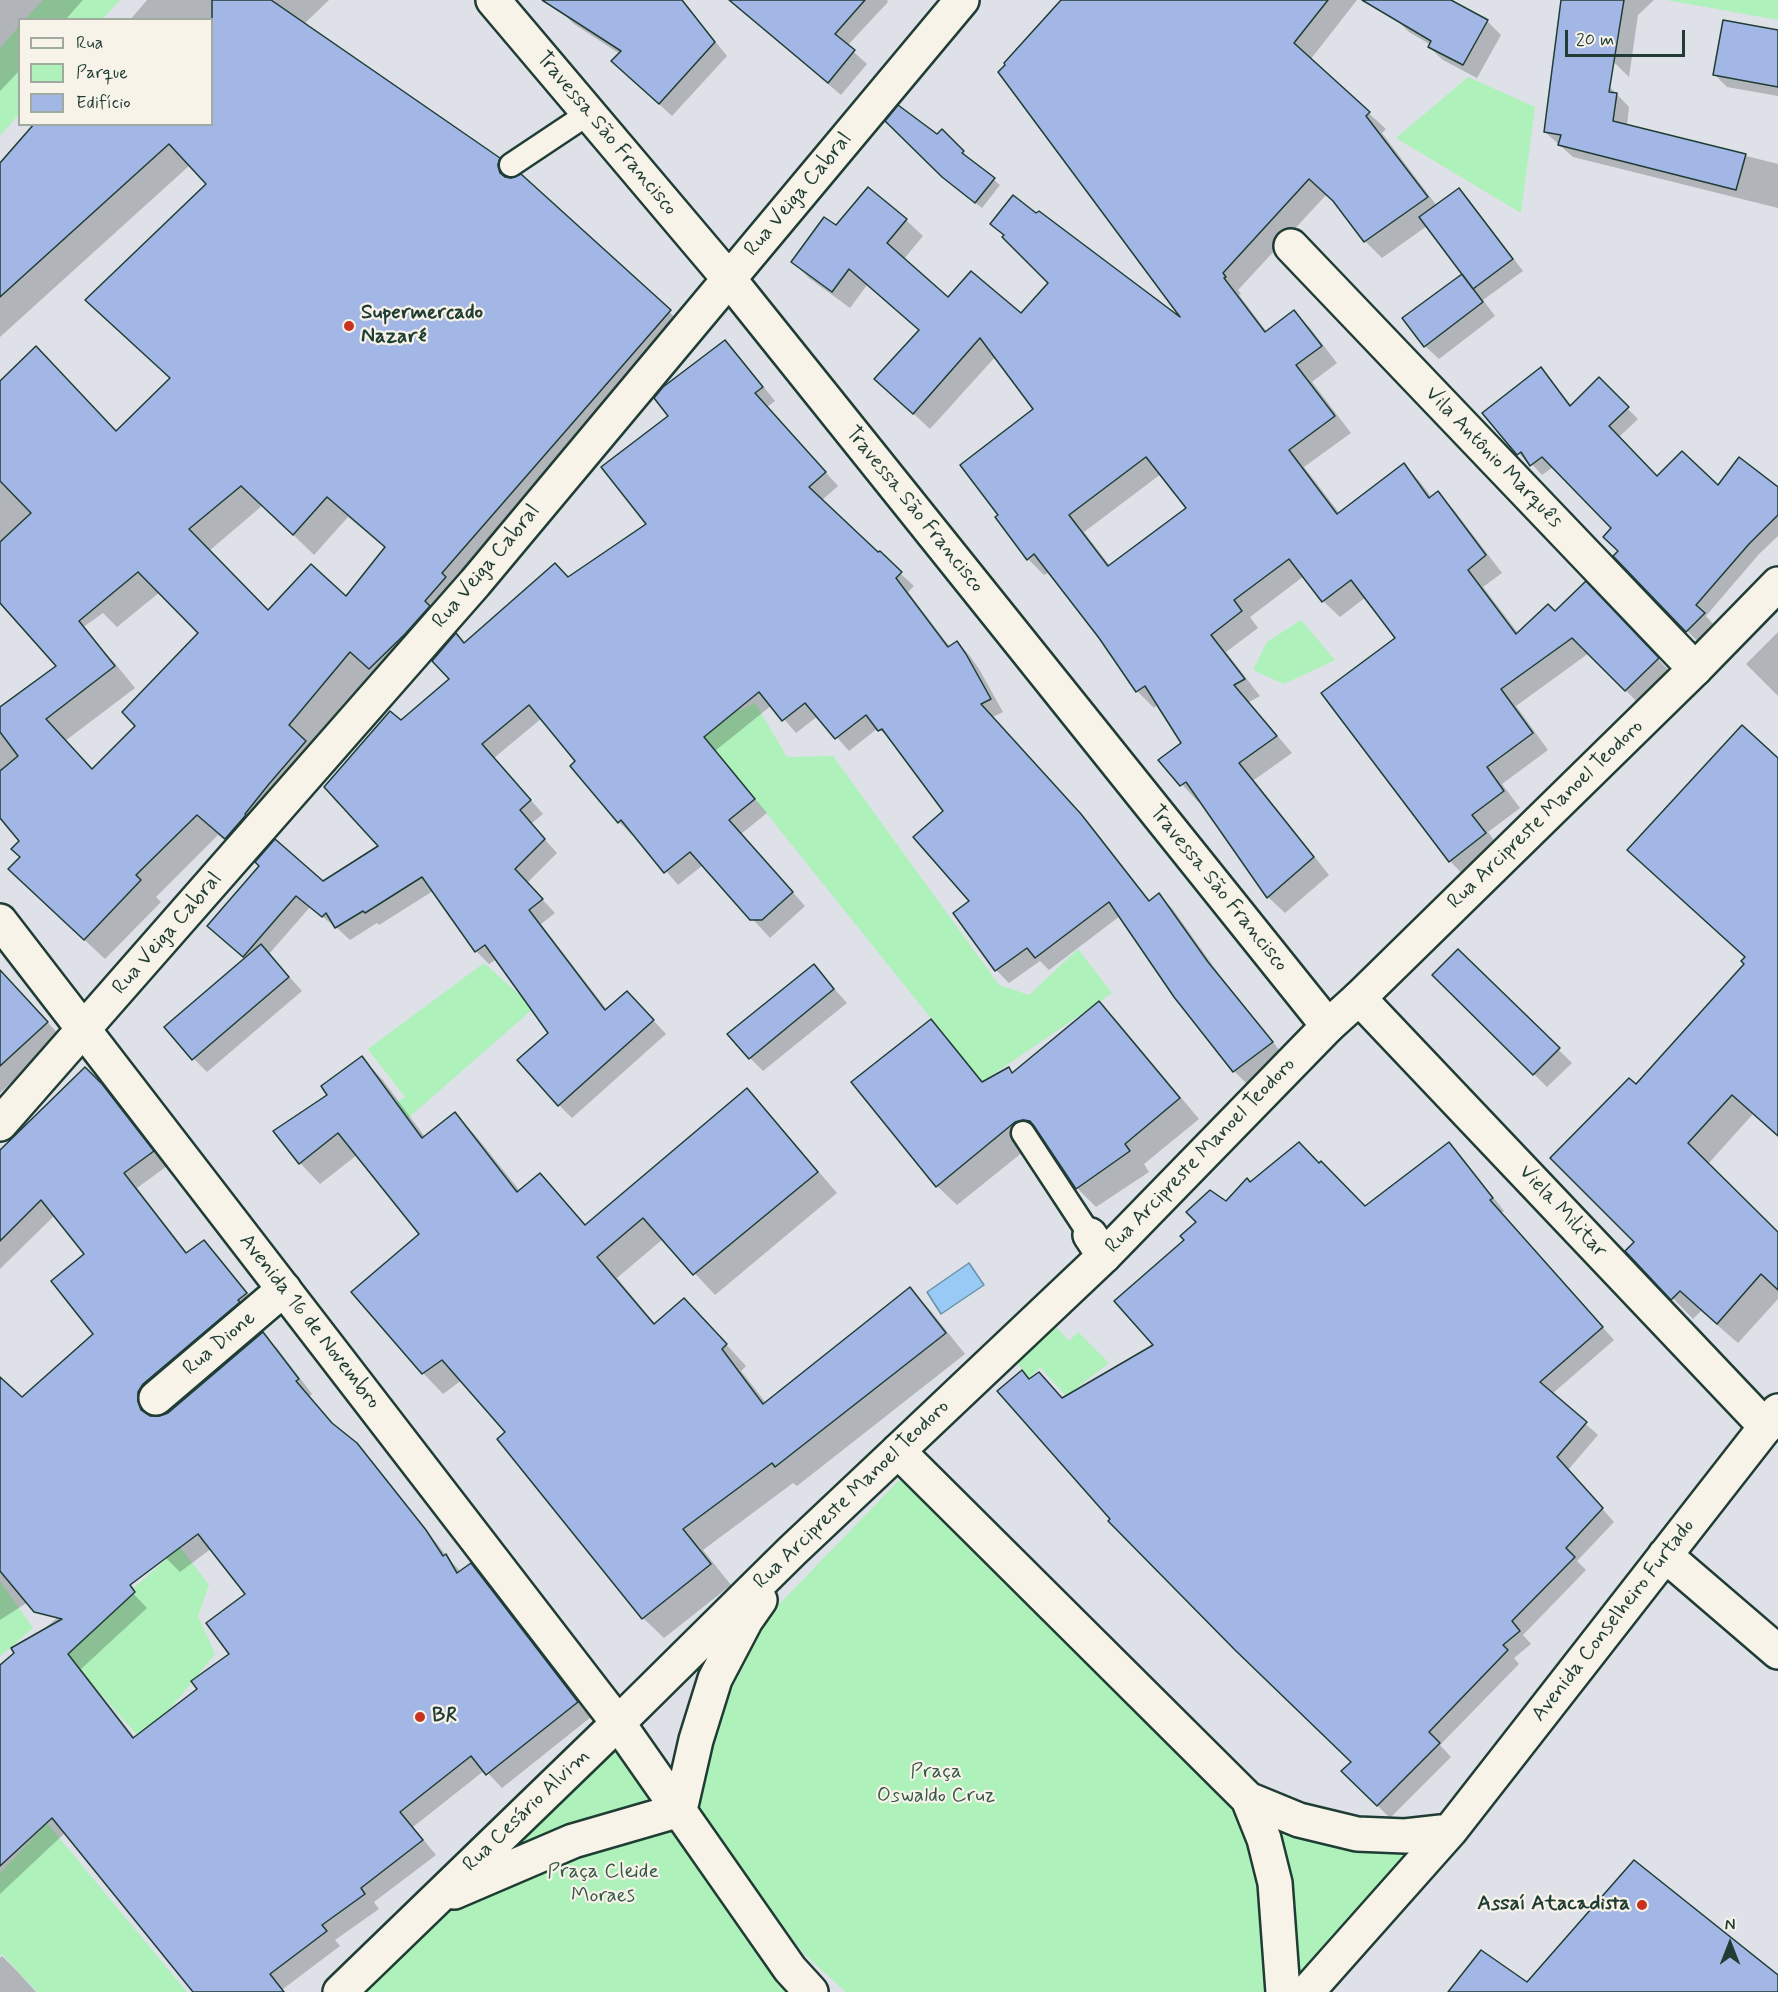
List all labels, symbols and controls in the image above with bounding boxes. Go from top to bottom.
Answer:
legend [18,18,213,126]
scale bar [1568,18,1688,56]
text: 20 m [1576,28,1614,52]
text: Rua [76,31,103,55]
street label: Travessa São Francisco [530,47,682,221]
text: Parque [76,61,128,85]
text: Edifício [76,91,131,115]
street label: Rua Veiga Cabral [740,128,858,262]
place label: Supermercado Nazaré [361,301,483,351]
marker: Supermercado Nazaré [342,319,356,333]
street label: Vila Antônio Marquês [1419,382,1567,534]
street label: Travessa São Francisco [839,422,989,598]
street label: Rua Veiga Cabral [428,500,546,634]
street label: Rua Arcipreste Manoel Teodoro [1443,715,1649,915]
street label: Travessa São Francisco [1143,801,1293,977]
street label: Rua Veiga Cabral [108,868,228,1000]
street label: Rua Arcipreste Manoel Teodoro [1101,1053,1301,1259]
street label: Viela Militar [1513,1160,1611,1264]
street label: Avenida 16 de Novembro [233,1230,385,1414]
street label: Rua Dione [179,1306,261,1382]
street label: Rua Arcipreste Manoel Teodoro [749,1395,955,1595]
street label: Avenida Conselheiro Furtado [1527,1515,1701,1727]
place label: BR [432,1704,457,1730]
marker: BR [413,1710,427,1724]
street label: Rua Cesário Alvim [458,1744,596,1878]
park label: Praça Oswaldo Cruz [877,1760,995,1810]
park label: Praça Cleide Moraes [547,1860,659,1910]
place label: Assaí Atacadista [1477,1892,1630,1918]
marker: Assaí Atacadista [1635,1898,1649,1912]
north arrow [1700,1914,1760,1974]
text: N [1725,1915,1735,1936]

